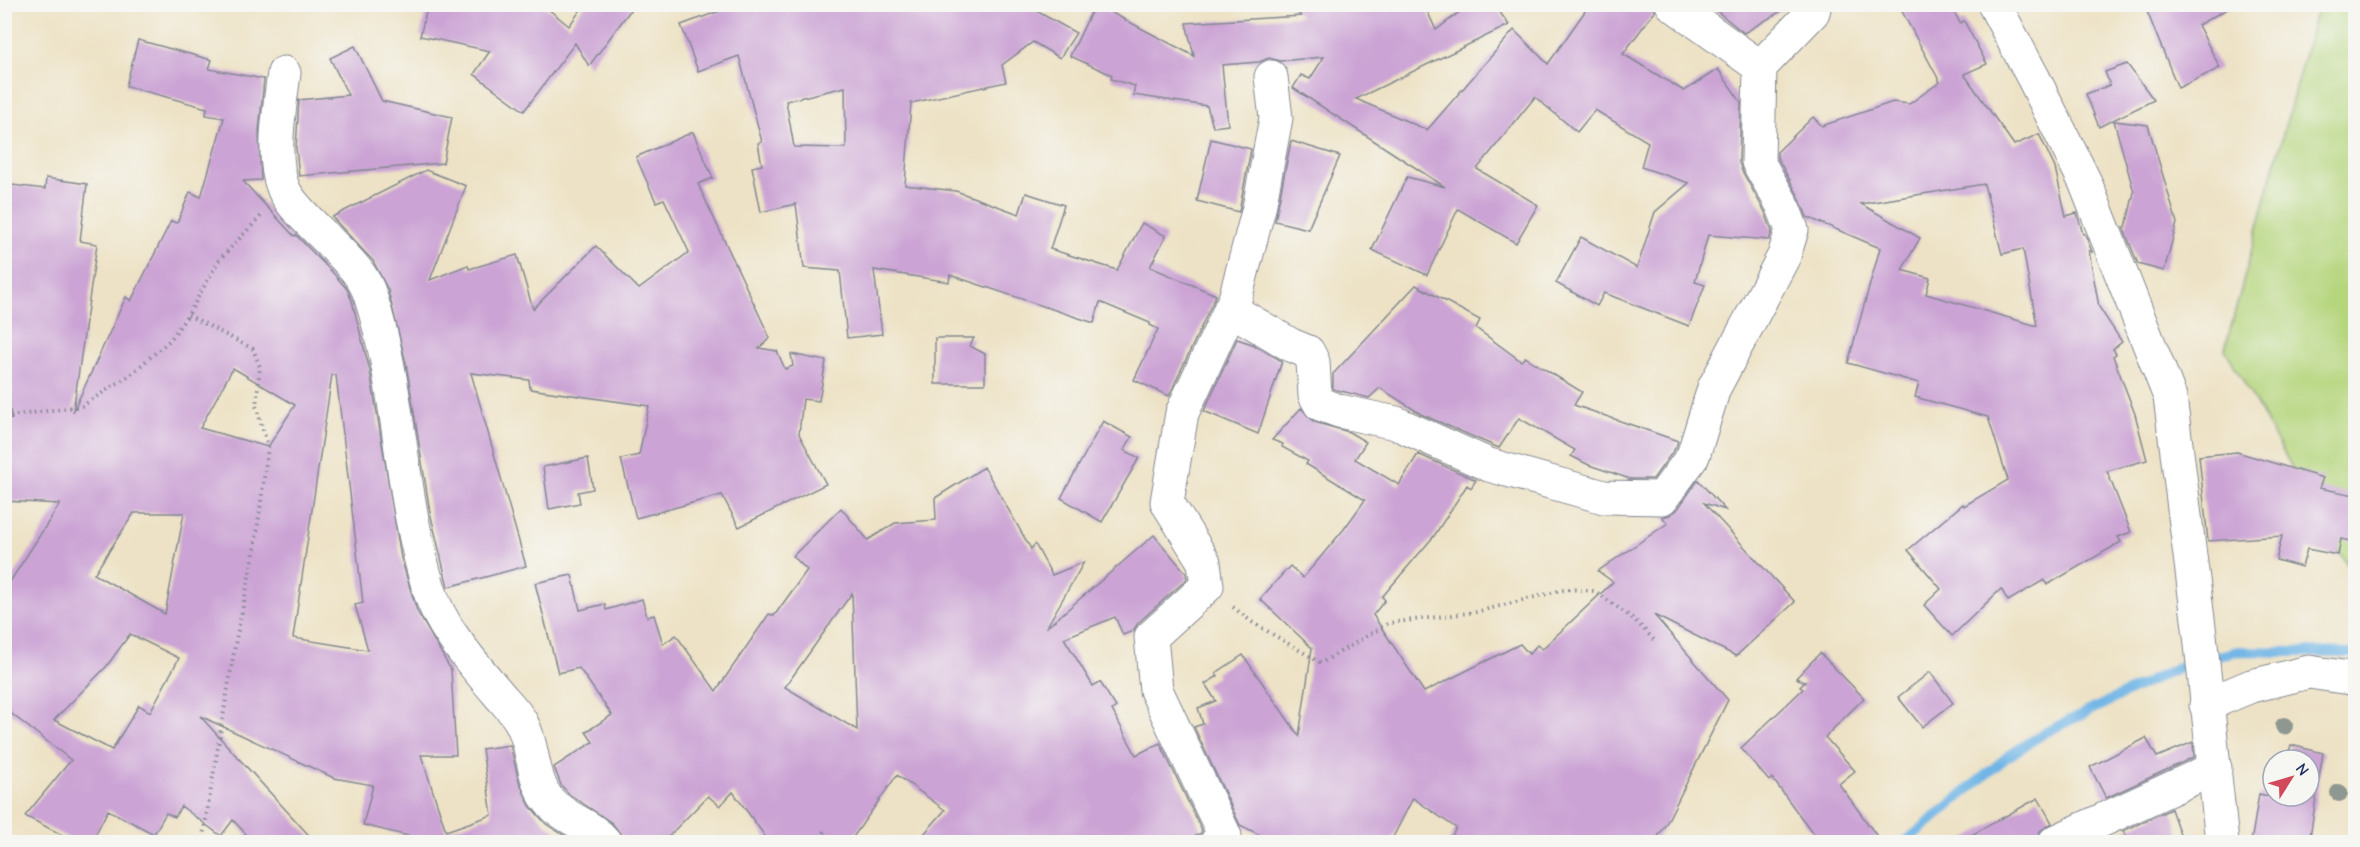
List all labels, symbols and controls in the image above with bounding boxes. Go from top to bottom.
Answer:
north arrow [2261,748,2321,808]
text: N [2292,760,2313,779]

